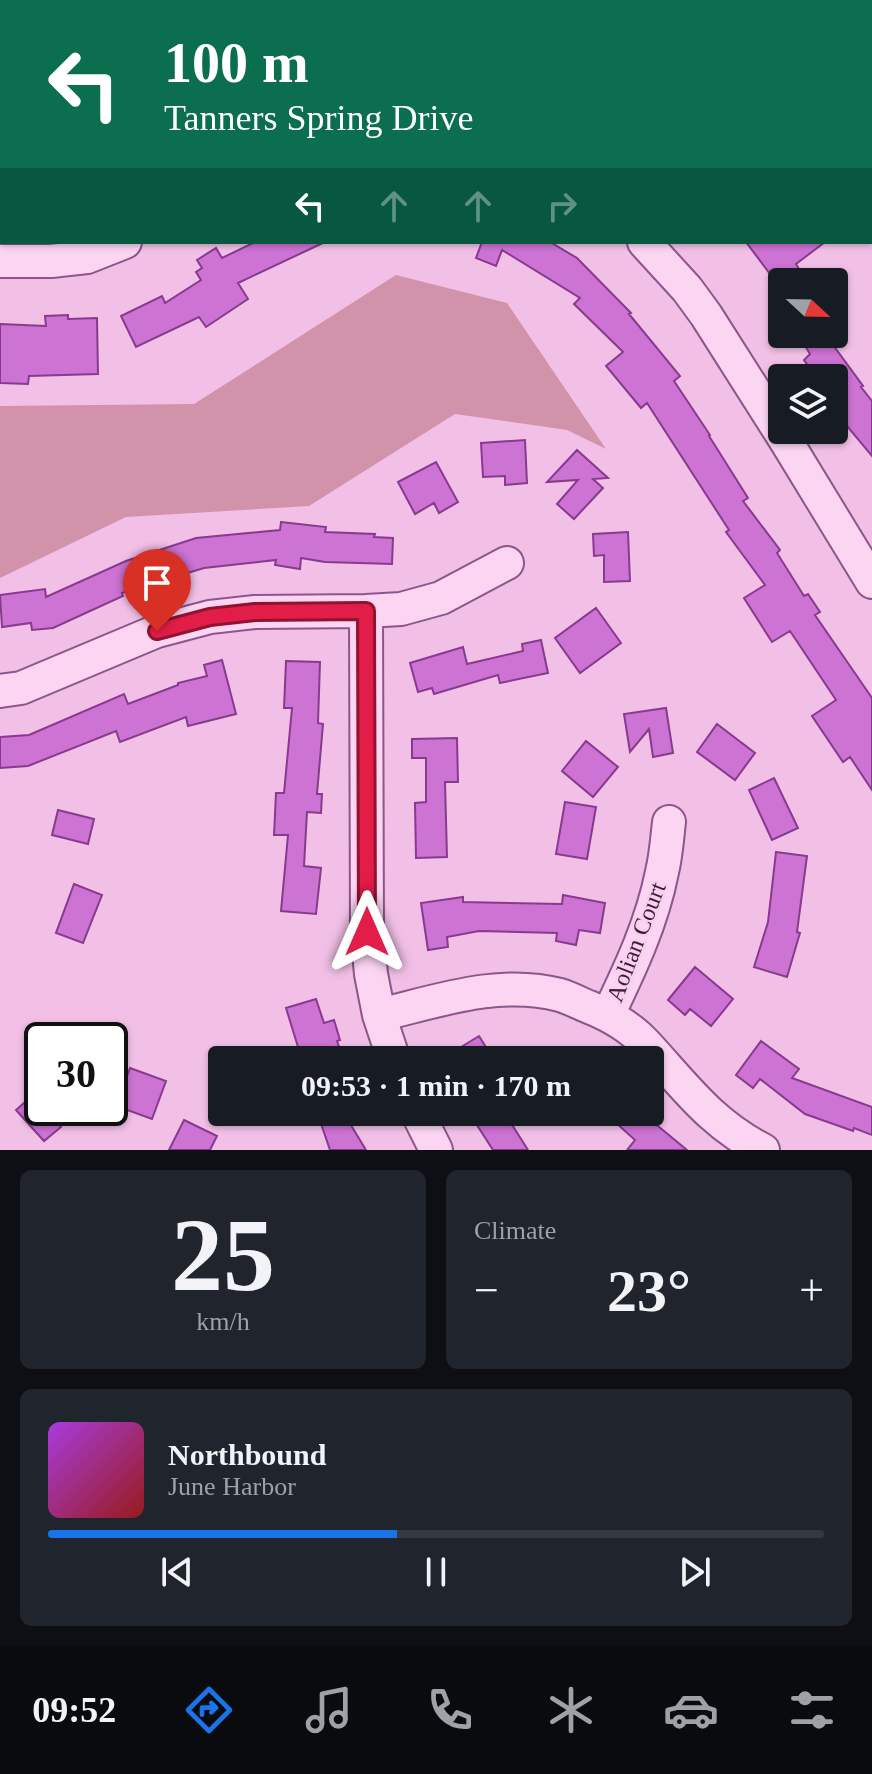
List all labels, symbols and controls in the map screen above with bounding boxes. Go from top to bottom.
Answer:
icon: left [32,32,136,136]
text: 100 m [164,32,309,94]
text: Tanners Spring Drive [164,98,473,138]
icon: left [288,184,332,228]
icon: ahead [372,184,416,228]
icon: ahead [456,184,500,228]
icon: right [540,184,584,228]
north arrow [768,268,848,348]
map controls [768,268,848,444]
button: layers [768,364,848,444]
pin [123,549,191,631]
icon: arrive [135,561,179,605]
street label: Aolian Court [601,878,671,1005]
position arrow [325,890,409,974]
speed limit sign: 30 [24,1022,128,1126]
text: 09:53 · 1 min · 170 m [301,1069,571,1102]
text: 25 [171,1197,275,1312]
text: Climate [474,1216,556,1245]
text: 23° [607,1258,691,1324]
text: − [474,1266,499,1315]
text: + [799,1266,824,1315]
text: km/h [196,1307,250,1336]
text: Northbound [168,1438,326,1471]
text: June Harbor [168,1472,296,1501]
icon: previous [155,1550,199,1594]
icon: pause [414,1550,458,1594]
icon: next [673,1550,717,1594]
icon: directions [181,1682,237,1738]
icon: music [301,1682,357,1738]
icon: phone [422,1682,478,1738]
icon: climate [543,1682,599,1738]
icon: car [663,1682,719,1738]
icon: filters [784,1682,840,1738]
text: 09:52 [32,1690,116,1730]

